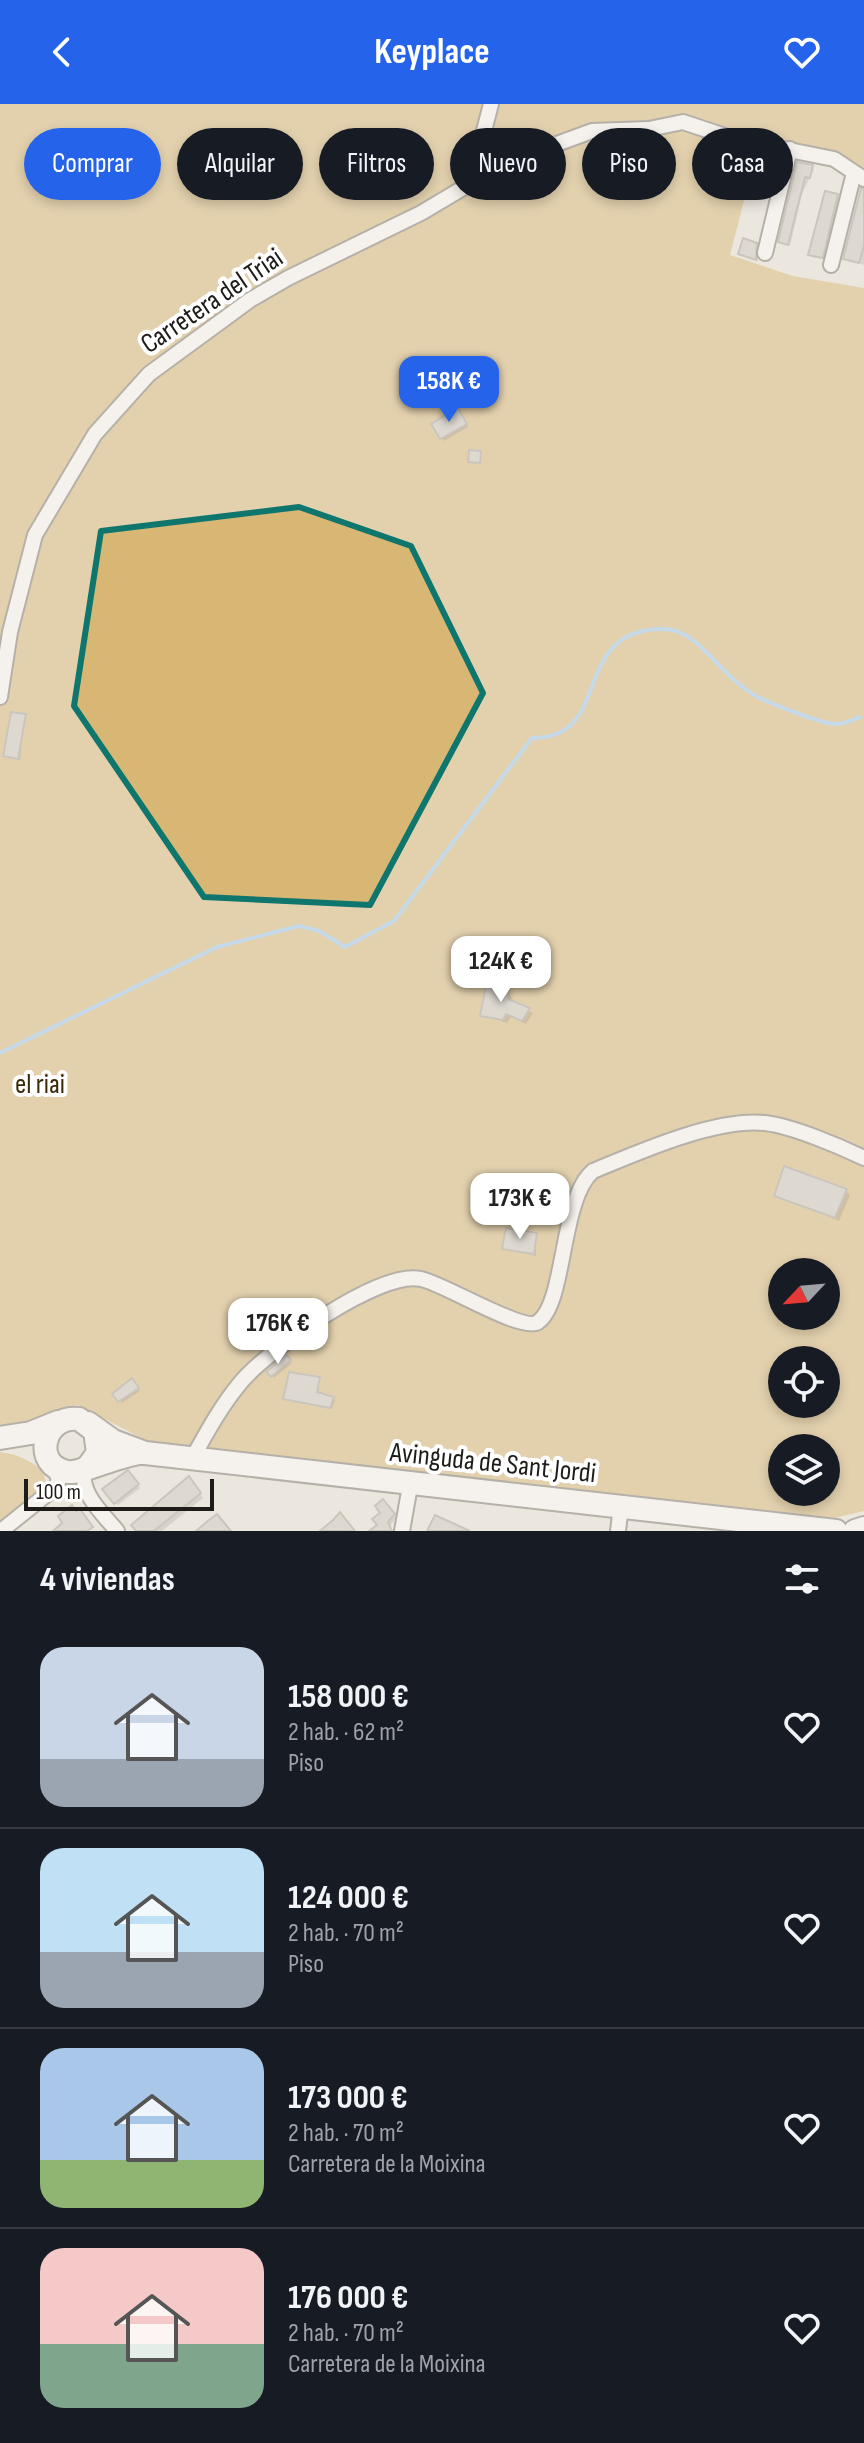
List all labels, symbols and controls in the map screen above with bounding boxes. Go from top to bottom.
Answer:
icon: back [40,30,84,74]
icon: heart [780,30,824,74]
text: Keyplace [374,31,490,74]
chip: Comprar [24,128,161,200]
chip: Alquilar [177,128,303,200]
chip: Filtros [319,128,434,200]
chip: Nuevo [450,128,566,200]
chip: Piso [582,128,676,200]
chip: Casa [692,128,793,200]
street label: Carretera del Triai [135,241,289,361]
pin: 158K € [384,356,514,424]
text: 158K € [417,366,481,397]
pin: 124K € [436,936,566,1004]
text: 124K € [469,946,533,977]
park label: el riai [15,1068,65,1101]
pin: 173K € [455,1173,585,1241]
text: 173K € [488,1183,552,1214]
north arrow [768,1258,840,1330]
map controls [768,1258,840,1506]
pin: 176K € [213,1298,343,1366]
text: 176K € [246,1308,310,1339]
button: locate [768,1346,840,1418]
button: layers [768,1434,840,1506]
street label: Avinguda de Sant Jordi [388,1436,597,1490]
scale bar [24,1475,214,1511]
text: 100 m [36,1479,81,1506]
icon: filters [780,1557,824,1601]
text: 4 viviendas [40,1559,175,1600]
text: 158 000 € [288,1676,409,1717]
icon: home [104,1679,200,1775]
icon: heart [780,1705,824,1749]
text: 2 hab. · 62 m² [288,1717,404,1748]
text: Piso [288,1748,324,1779]
text: 124 000 € [288,1877,409,1918]
icon: home [104,1880,200,1976]
icon: heart [780,1906,824,1950]
text: 2 hab. · 70 m² [288,1918,404,1949]
text: Piso [288,1949,324,1980]
text: 173 000 € [288,2077,408,2118]
icon: home [104,2080,200,2176]
icon: heart [780,2106,824,2150]
text: 2 hab. · 70 m² [288,2118,404,2149]
text: Carretera de la Moixina [288,2149,486,2180]
text: 176 000 € [288,2277,408,2318]
icon: home [104,2280,200,2376]
icon: heart [780,2306,824,2350]
text: 2 hab. · 70 m² [288,2318,404,2349]
text: Carretera de la Moixina [288,2349,486,2380]

